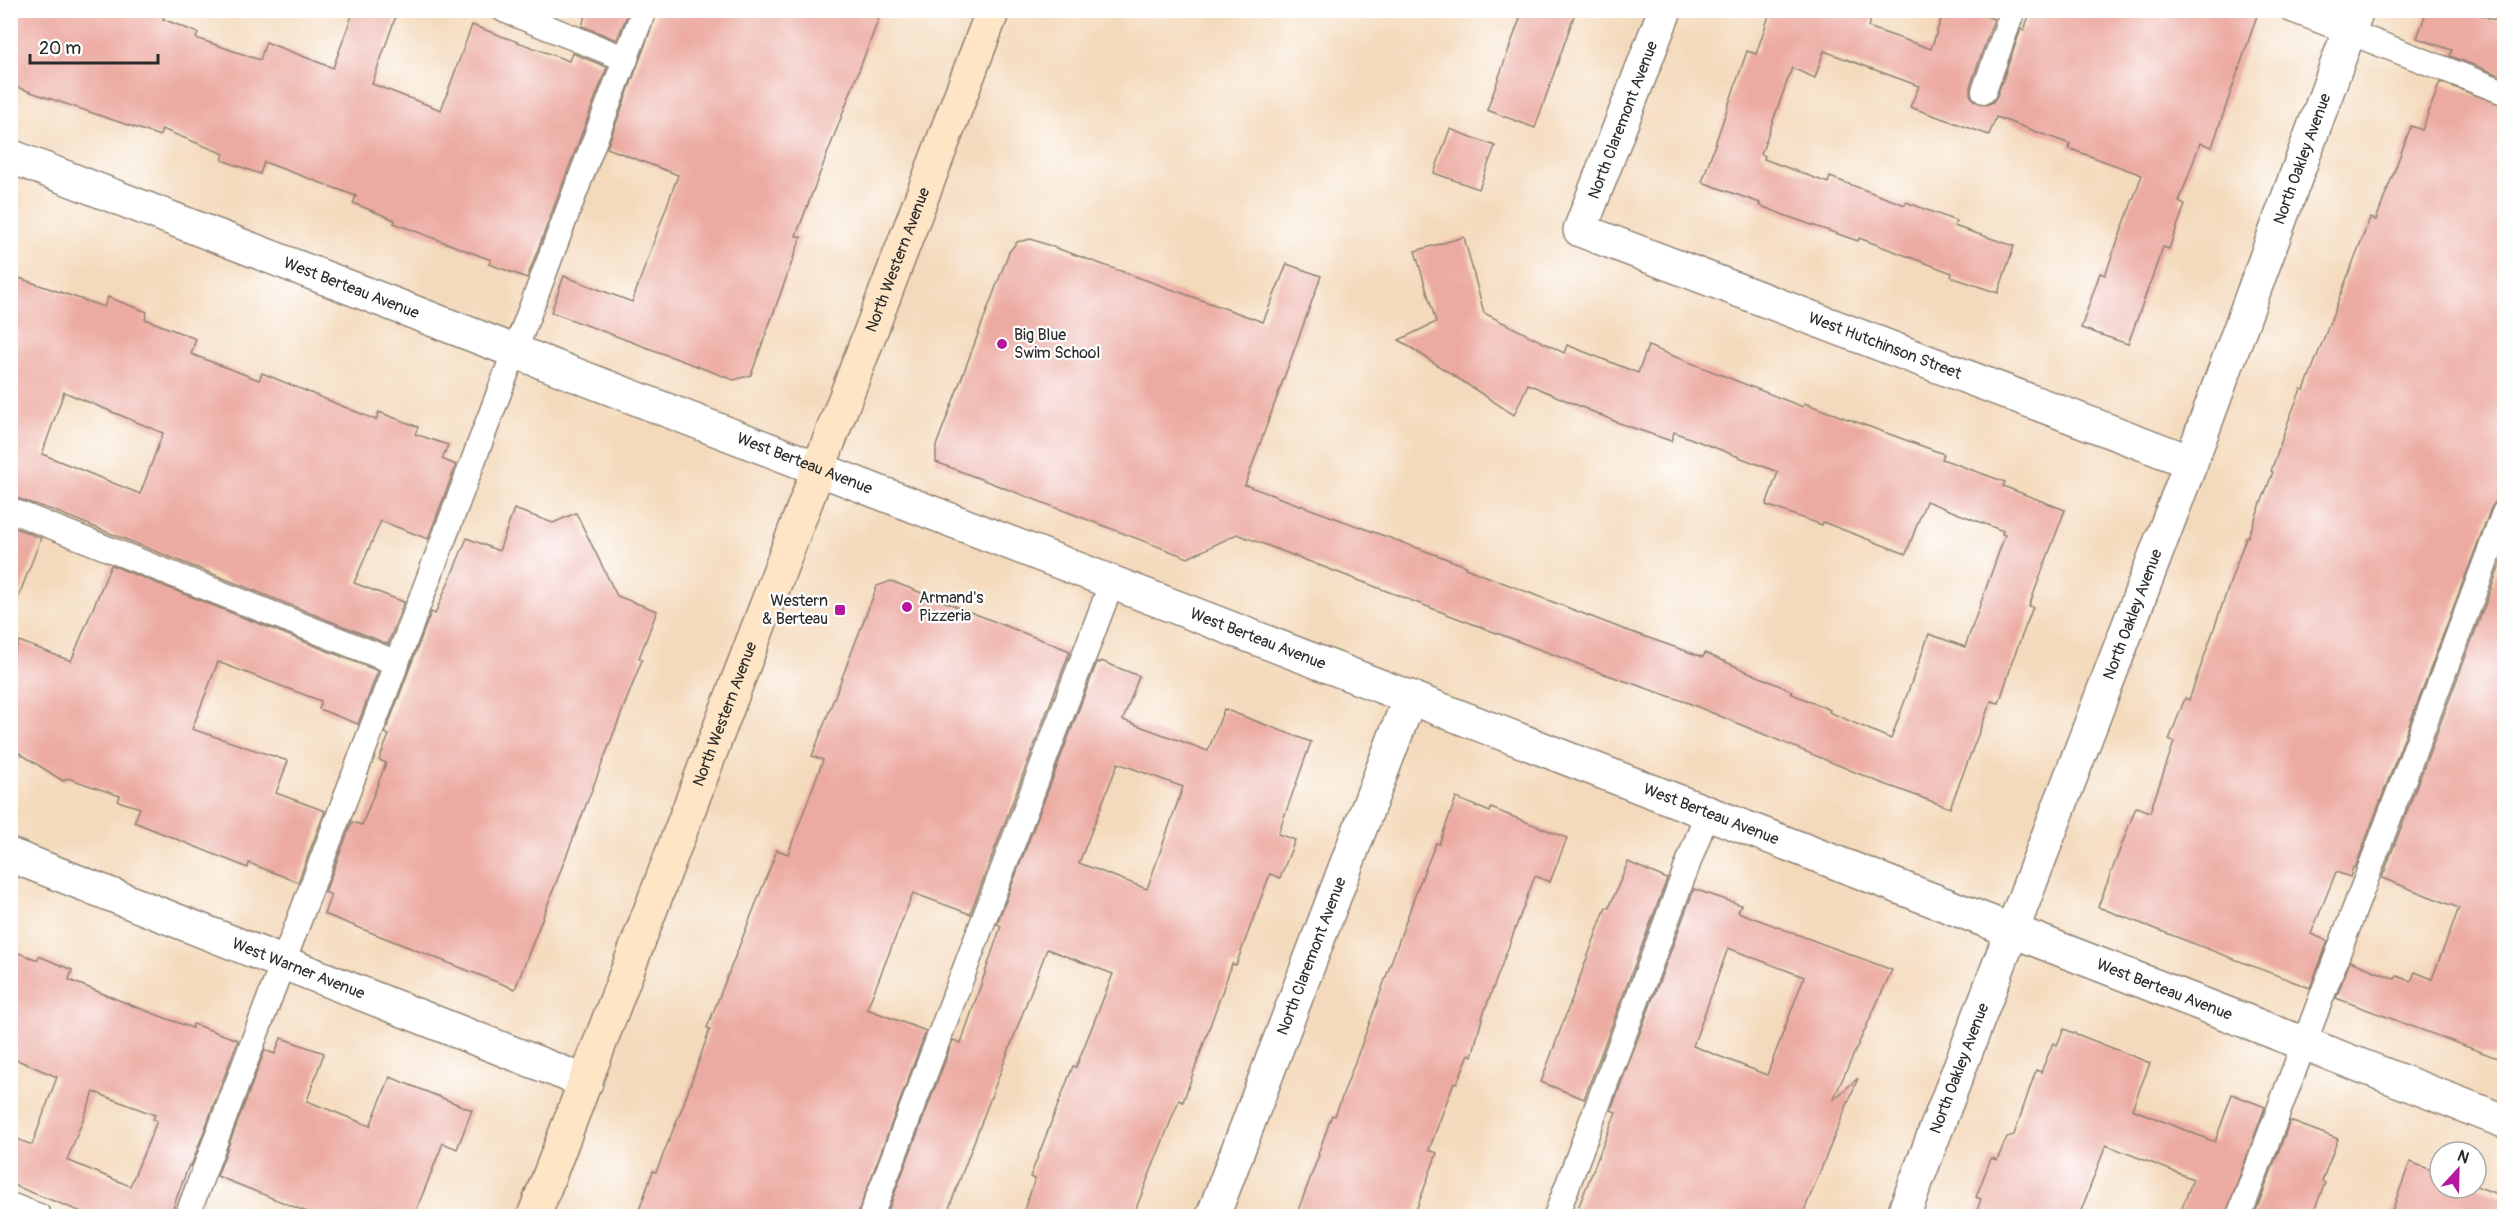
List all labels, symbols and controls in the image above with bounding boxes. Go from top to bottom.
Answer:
scale bar [30,27,158,65]
text: 20 m [39,37,81,60]
street label: North Claremont Avenue [1584,38,1662,202]
street label: North Oakley Avenue [2269,91,2336,227]
street label: North Western Avenue [861,185,935,335]
street label: West Berteau Avenue [281,253,422,323]
street label: West Hutchinson Street [1806,308,1965,384]
place label: Big Blue Swim School [1014,325,1100,363]
marker: Big Blue Swim School [995,337,1009,351]
street label: West Berteau Avenue [734,428,875,499]
street label: North Oakley Avenue [2099,546,2167,682]
place label: Armand's Pizzeria [919,588,983,626]
place label: Western & Berteau [762,591,828,629]
marker: Armand's Pizzeria [900,600,914,614]
marker: Western & Berteau [833,603,847,617]
street label: West Berteau Avenue [1187,604,1329,674]
street label: North Western Avenue [688,639,762,789]
street label: West Berteau Avenue [1641,779,1782,849]
street label: North Claremont Avenue [1273,874,1351,1038]
street label: West Warner Avenue [229,934,368,1004]
street label: West Berteau Avenue [2094,954,2235,1025]
street label: North Oakley Avenue [1925,1000,1993,1137]
north arrow [2428,1140,2488,1200]
text: N [2454,1146,2472,1168]

